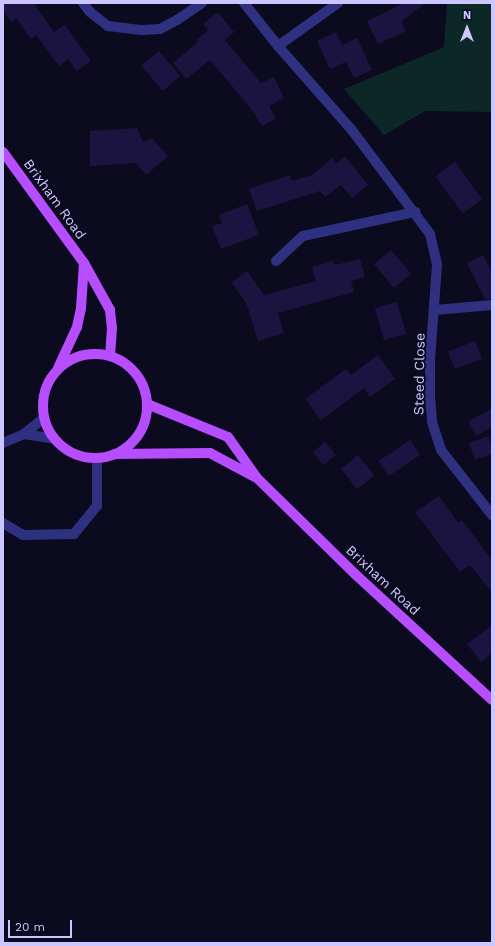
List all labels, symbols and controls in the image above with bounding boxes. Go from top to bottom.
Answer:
north arrow [447,8,487,48]
text: N [463,9,471,22]
street label: Brixham Road [20,156,90,242]
street label: Steed Close [410,333,428,415]
street label: Brixham Road [343,541,423,619]
scale bar [10,912,74,938]
text: 20 m [15,920,45,934]

